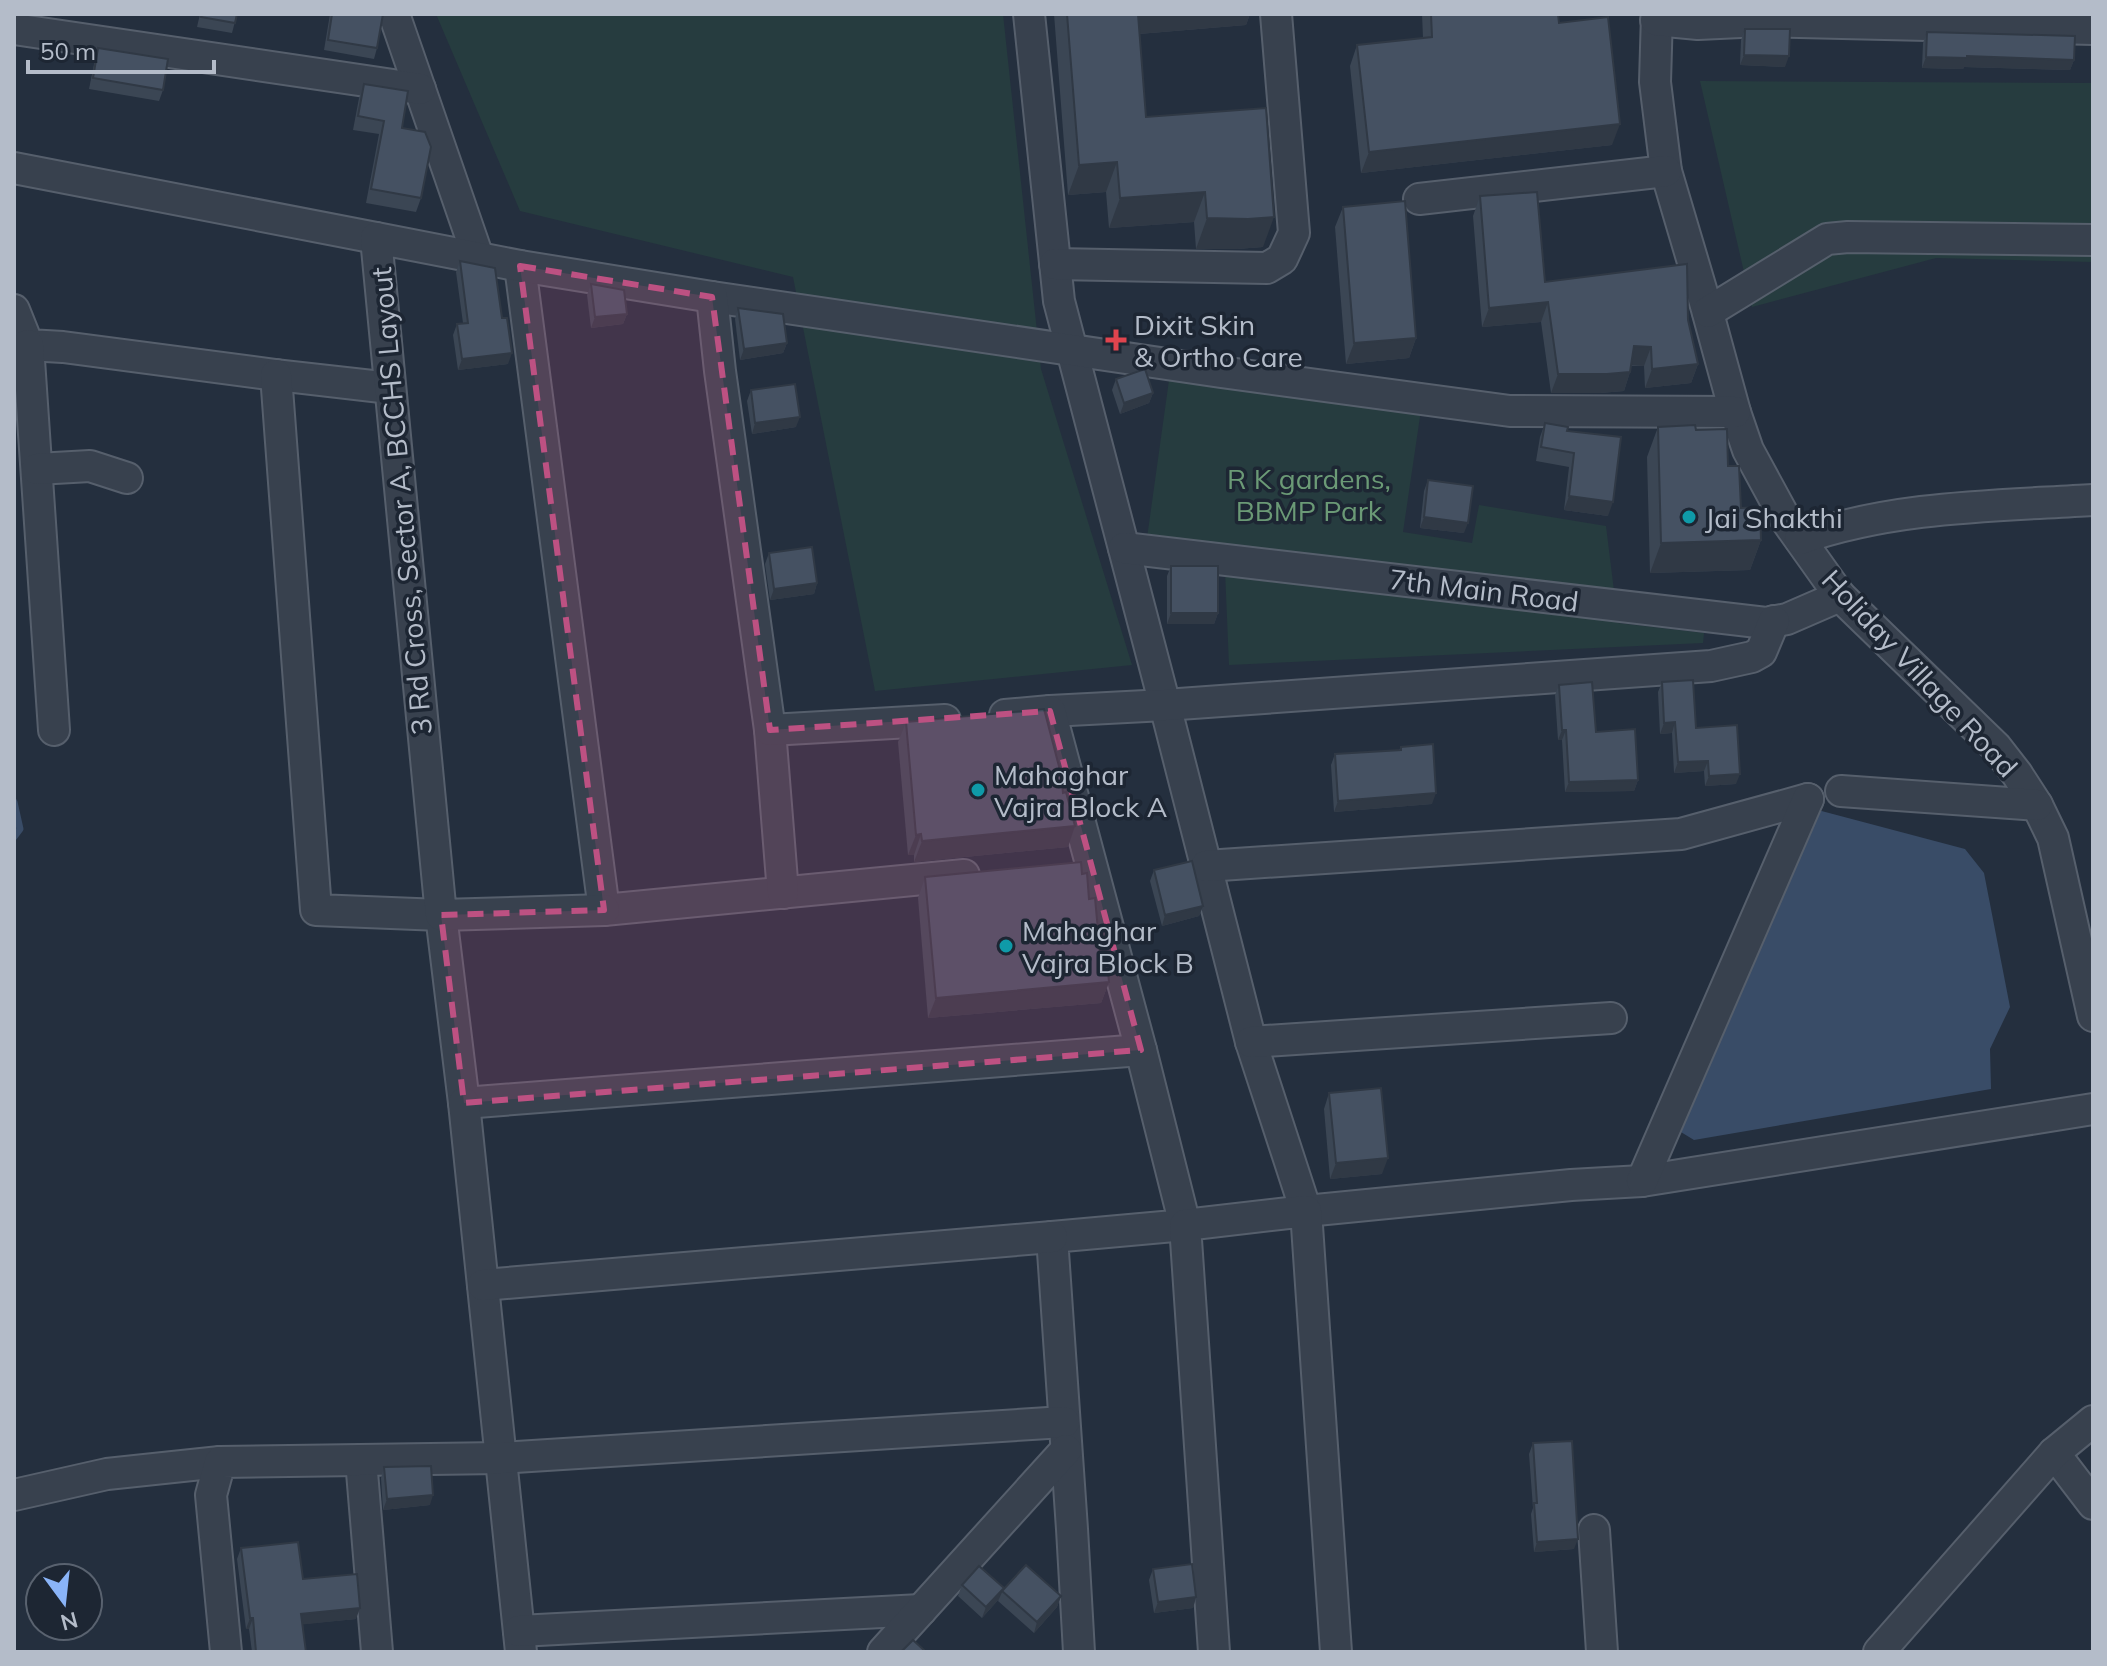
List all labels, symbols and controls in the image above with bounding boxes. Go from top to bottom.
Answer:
scale bar [28,24,214,74]
text: 50 m [40,36,96,66]
street label: 3 Rd Cross, Sector A, BCCHS Layout [363,265,439,736]
place label: Dixit Skin & Ortho Care [1134,307,1303,374]
marker: Dixit Skin & Ortho Care [1105,329,1127,351]
park label: R K gardens, BBMP Park [1227,461,1391,528]
place label: Jai Shakthi [1705,500,1843,535]
marker: Jai Shakthi [1680,508,1698,526]
street label: 7th Main Road [1387,561,1581,619]
street label: Holiday Village Road [1815,562,2025,784]
place label: Mahaghar Vajra Block A [994,757,1168,824]
marker: Mahaghar Vajra Block A [969,781,987,799]
place label: Mahaghar Vajra Block B [1022,913,1194,980]
marker: Mahaghar Vajra Block B [997,937,1015,955]
north arrow [24,1562,104,1642]
text: N [58,1606,81,1637]

